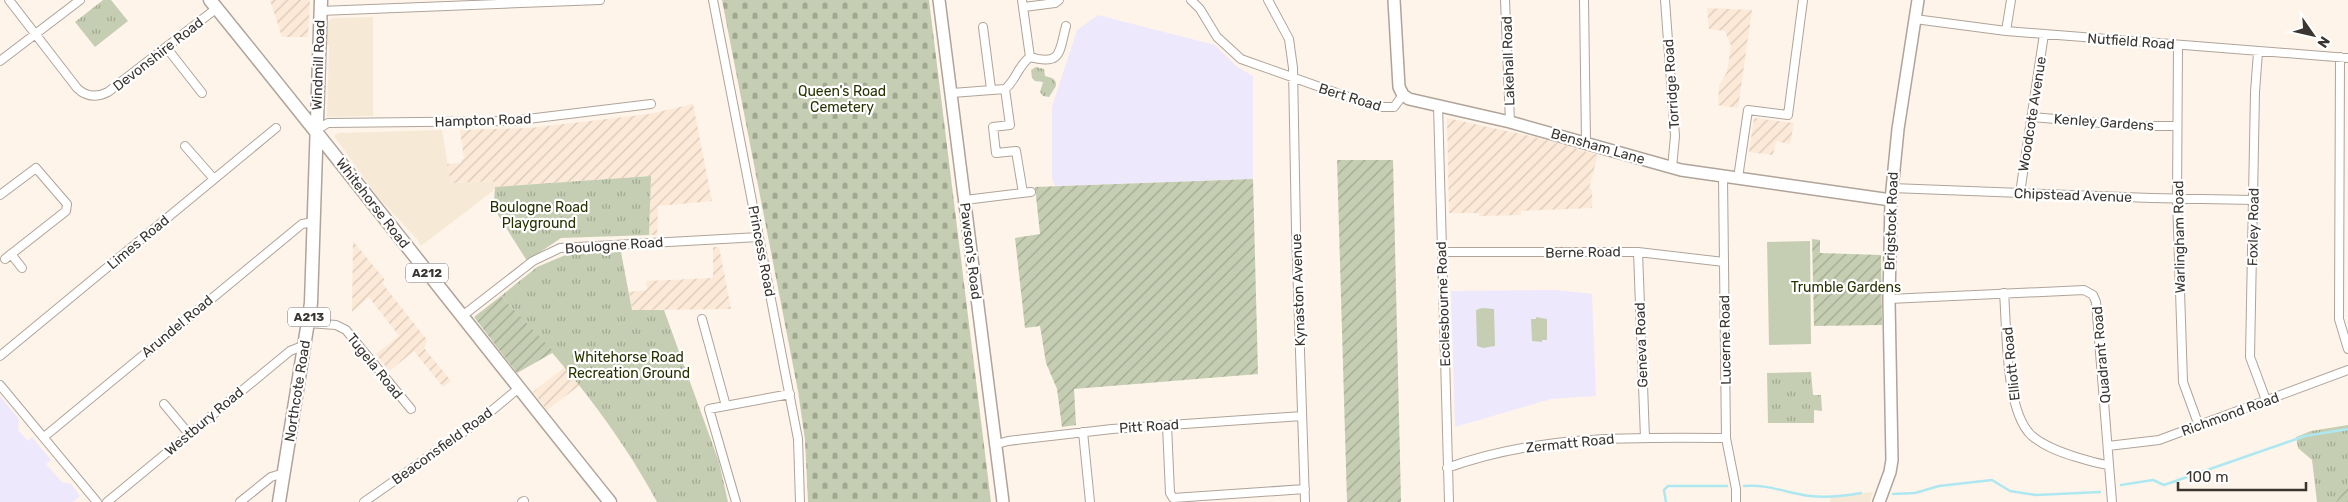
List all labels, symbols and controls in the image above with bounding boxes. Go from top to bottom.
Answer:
north arrow [2288,10,2338,60]
street label: Devonshire Road [110,14,207,95]
street label: Lakehall Road [1498,16,1519,106]
street label: Windmill Road [308,19,329,111]
street label: Nutfield Road [2087,30,2175,53]
text: N [2313,33,2333,51]
street label: Torridge Road [1660,38,1683,129]
street label: Woodcote Avenue [2015,55,2050,173]
street label: Bert Road [1316,80,1383,115]
park label: Queen's Road Cemetery [798,83,886,116]
street label: Hampton Road [434,110,532,131]
street label: Kenley Gardens [2053,111,2155,134]
street label: Bensham Lane [1549,125,1647,168]
street label: Whitehorse Road [332,155,413,252]
street label: Brigstock Road [1881,172,1902,271]
street label: Warlingham Road [2170,180,2189,294]
street label: Chipstead Avenue [2014,185,2132,206]
street label: Foxley Road [2244,188,2263,266]
park label: Boulogne Road Playground [490,199,588,232]
street label: Pawson's Road [956,202,985,300]
street label: Princess Road [744,204,779,298]
street label: Limes Road [104,212,173,273]
street label: Kynaston Avenue [1288,233,1309,347]
street label: Boulogne Road [564,234,664,257]
street label: Ecclesbourne Road [1433,241,1454,367]
street label: Berne Road [1545,243,1621,262]
road number: A212 [406,264,448,282]
park label: Trumble Gardens [1791,279,1901,296]
street label: Arundel Road [138,292,216,361]
street label: Lucerne Road [1716,295,1735,385]
street label: Geneva Road [1632,302,1651,388]
street label: Quadrant Road [2089,306,2114,404]
road number: A213 [288,308,330,326]
street label: Elliott Road [1999,326,2024,402]
street label: Tugela Road [343,330,406,403]
street label: Northcote Road [281,339,314,443]
park label: Whitehorse Road Recreation Ground [568,349,690,382]
street label: Westbury Road [162,384,247,459]
street label: Richmond Road [2179,389,2281,440]
street label: Beaconsfield Road [389,404,496,489]
street label: Pitt Road [1119,416,1180,437]
street label: Zermatt Road [1525,430,1615,457]
scale bar [2178,460,2306,492]
text: 100 m [2186,468,2228,486]

